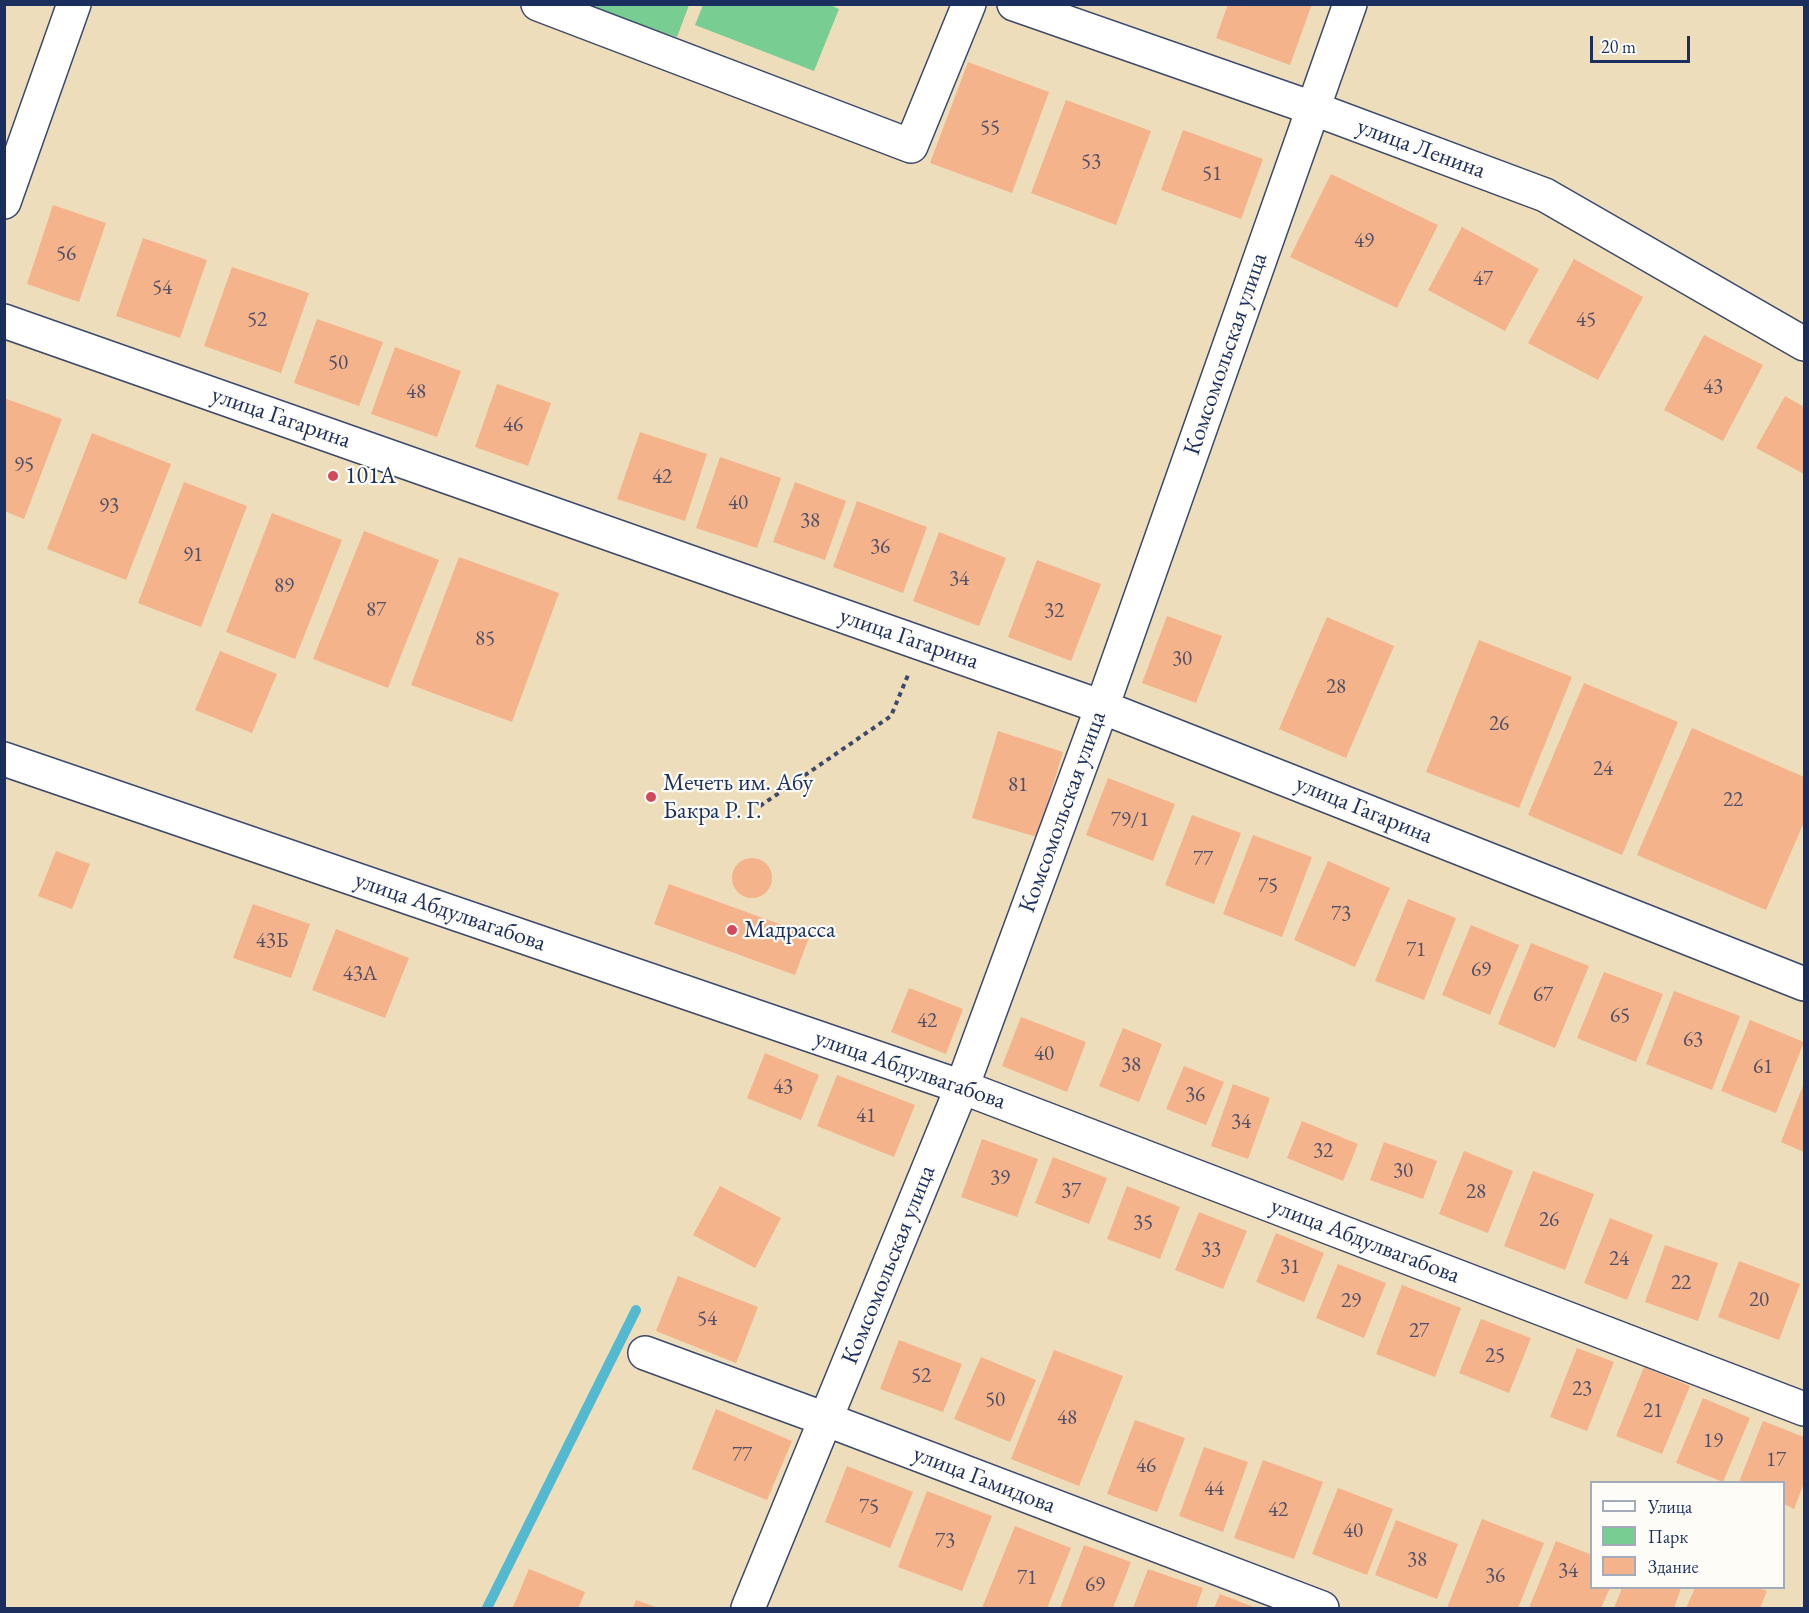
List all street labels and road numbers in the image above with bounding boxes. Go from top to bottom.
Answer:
street label: улица Ленина [1353,112,1489,186]
street label: Комсомольская улица [1178,249,1274,459]
street label: улица Гагарина [208,381,354,455]
street label: улица Гагарина [836,602,982,676]
street label: Комсомольская улица [1013,707,1113,917]
street label: улица Гагарина [1291,769,1437,851]
street label: улица Абдулвагабова [351,866,549,958]
street label: улица Абдулвагабова [811,1024,1009,1116]
street label: Комсомольская улица [836,1161,942,1369]
street label: улица Абдулвагабова [1266,1192,1464,1290]
street label: улица Гамидова [909,1440,1059,1520]

